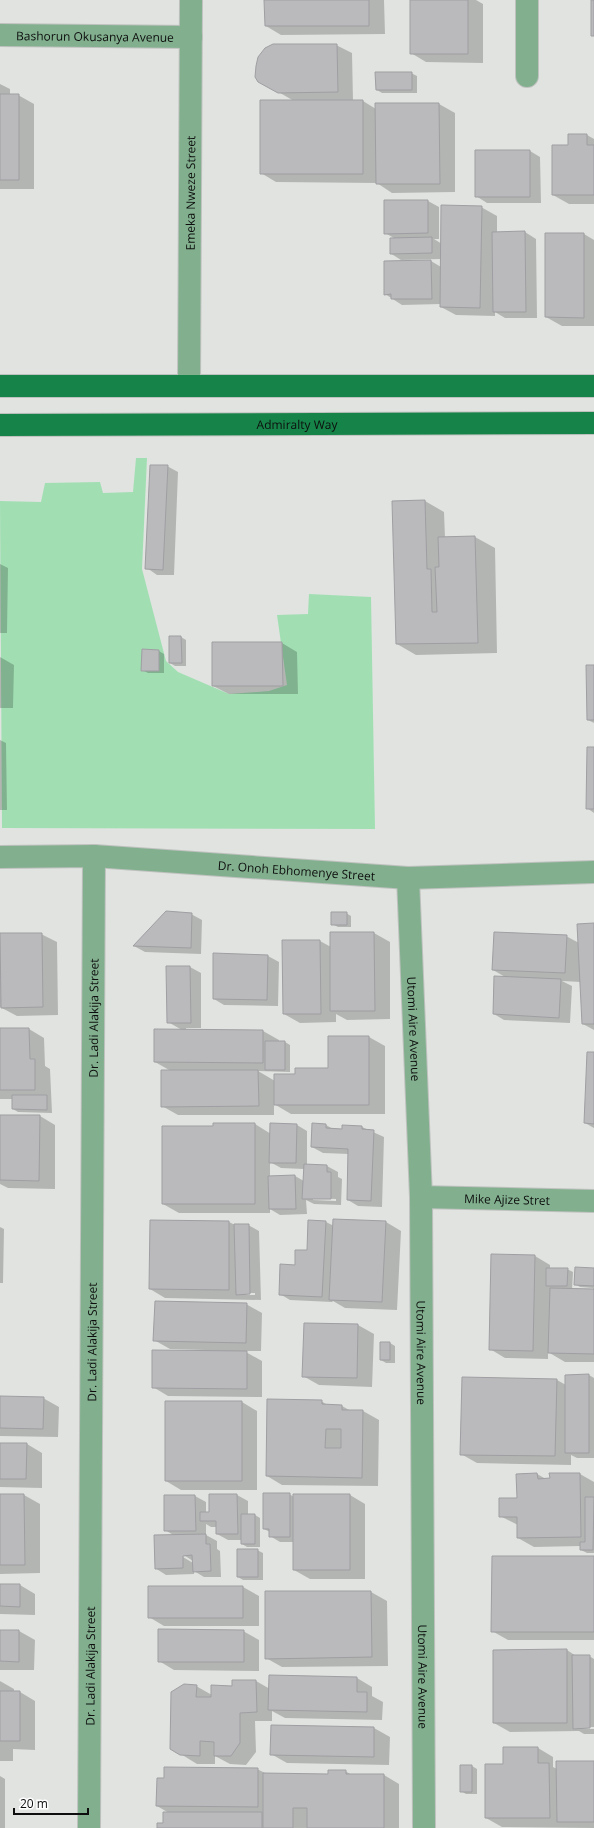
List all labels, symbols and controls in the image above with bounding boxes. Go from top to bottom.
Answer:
street label: Bashorun Okusanya Avenue [16,27,174,45]
street label: Emeka Nweze Street [181,136,199,250]
street label: Admiralty Way [257,415,338,433]
street label: Dr. Onoh Ebhomenye Street [217,856,376,884]
street label: Dr. Ladi Alakija Street [84,958,102,1078]
street label: Utomi Aire Avenue [404,976,425,1082]
street label: Mike Ajize Stret [464,1189,550,1208]
street label: Dr. Ladi Alakija Street [83,1282,100,1402]
street label: Utomi Aire Avenue [413,1300,430,1405]
street label: Dr. Ladi Alakija Street [81,1606,99,1726]
street label: Utomi Aire Avenue [415,1624,432,1729]
scale bar [14,1790,88,1816]
text: 20 m [20,1795,48,1812]

